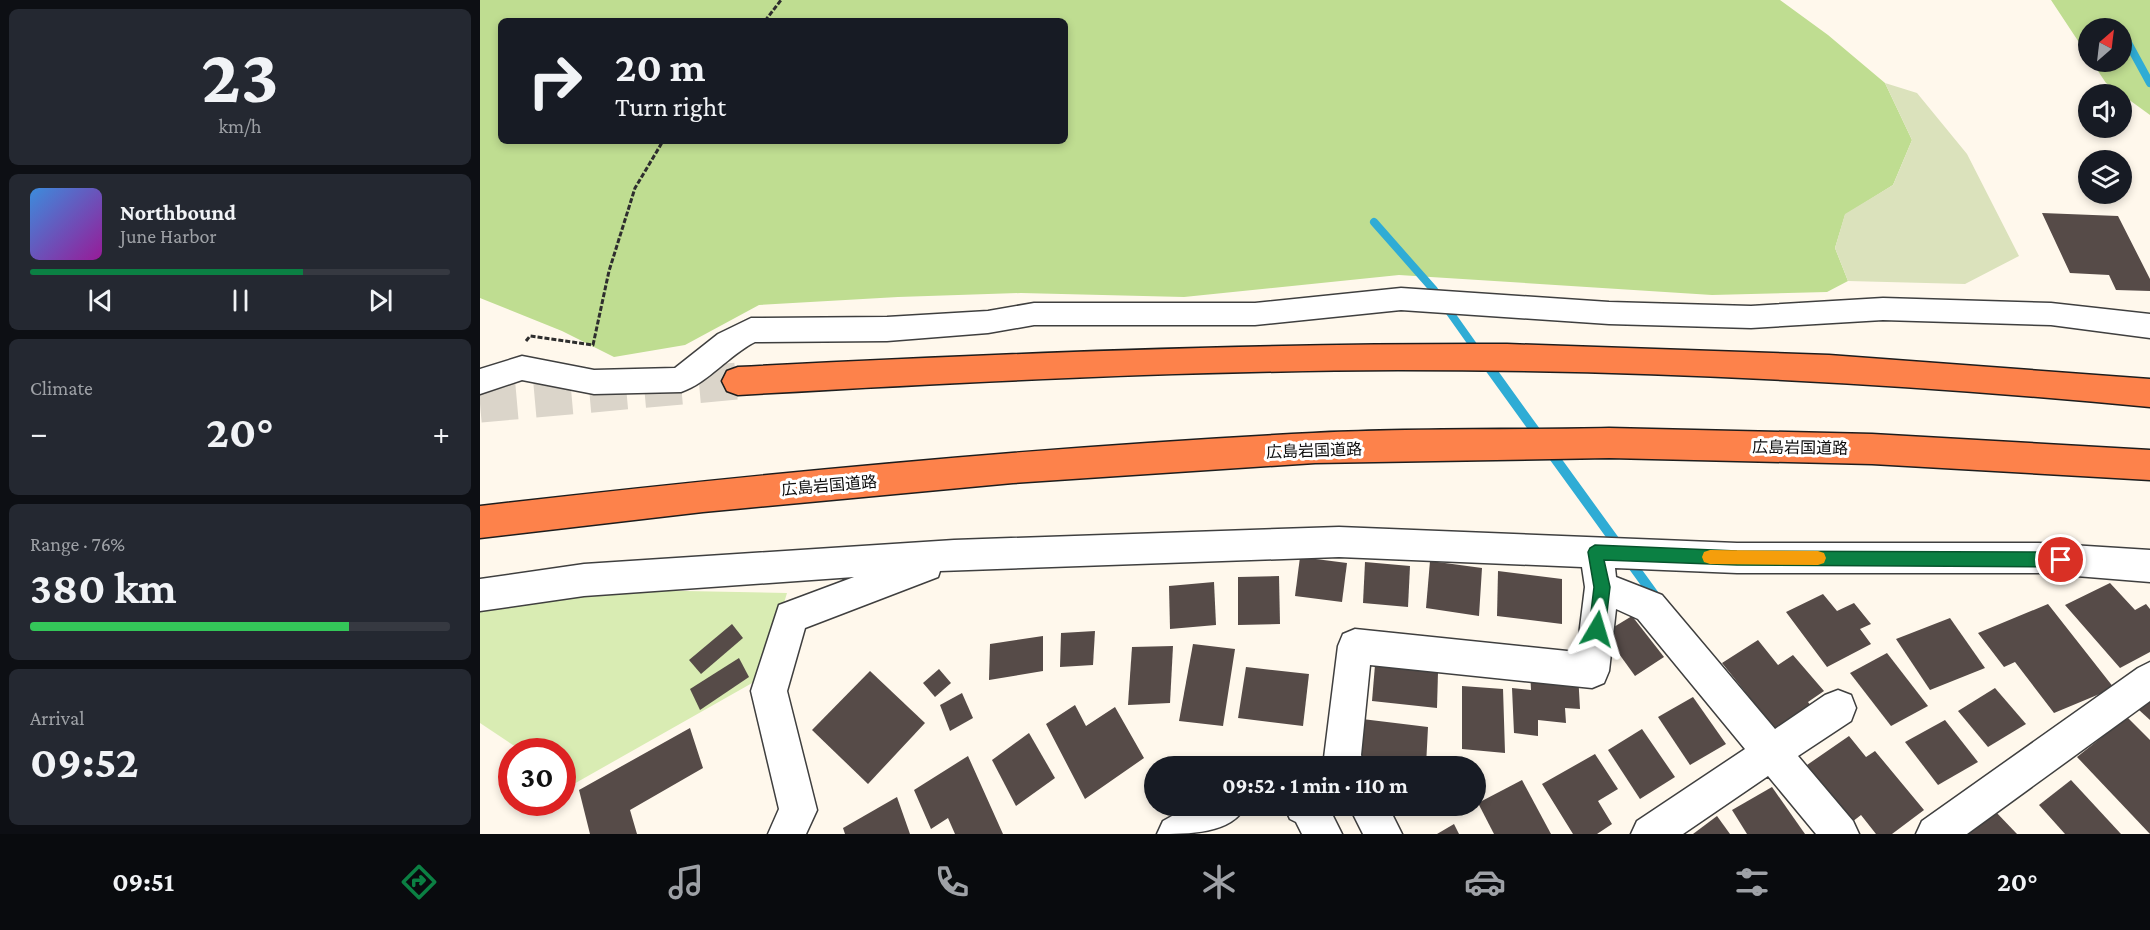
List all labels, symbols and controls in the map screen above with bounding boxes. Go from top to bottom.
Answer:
north arrow [2078,18,2132,72]
map controls [2078,18,2132,204]
text: 23 [201,32,279,119]
icon: right [516,42,594,120]
text: 20 m [615,43,706,90]
button: sound [2078,84,2132,138]
text: Turn right [615,92,726,122]
text: km/h [218,115,262,137]
button: layers [2078,150,2132,204]
text: Northbound [120,200,236,225]
text: June Harbor [120,225,217,247]
icon: previous [84,284,117,317]
icon: pause [224,284,257,317]
icon: next [364,284,397,317]
text: Climate [30,377,93,399]
text: 20° [206,407,274,457]
text: − [30,414,47,451]
text: + [433,414,450,451]
street label: 広島岩国道路 [1752,438,1848,457]
street label: 広島岩国道路 [1266,440,1362,461]
street label: 広島岩国道路 [780,473,878,498]
text: Range · 76% [30,533,125,555]
pin [2035,534,2086,585]
icon: arrive [2044,543,2077,576]
text: 380 km [30,563,177,613]
position arrow [1565,597,1629,661]
text: Arrival [30,707,84,729]
text: 09:52 [30,737,139,787]
speed limit sign: 30 [498,738,576,816]
text: 09:52 · 1 min · 110 m [1222,773,1408,798]
icon: directions [398,861,440,903]
icon: music [665,861,707,903]
icon: phone [931,861,973,903]
icon: climate [1198,861,1240,903]
icon: car [1464,861,1506,903]
icon: filters [1731,861,1773,903]
text: 09:51 [112,867,174,897]
text: 20° [1997,867,2038,897]

